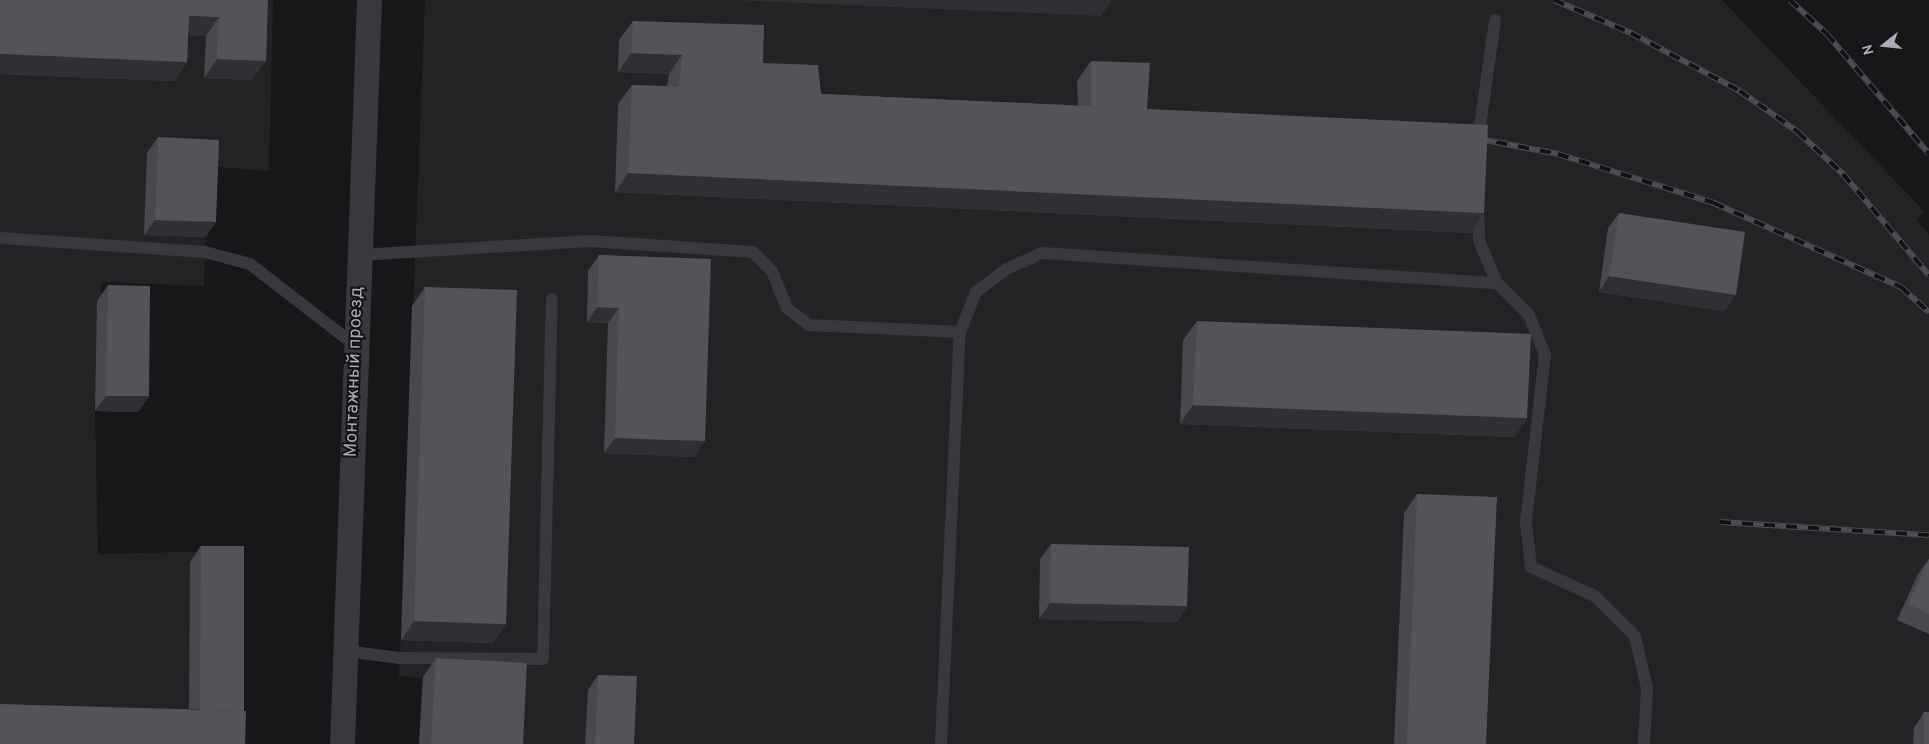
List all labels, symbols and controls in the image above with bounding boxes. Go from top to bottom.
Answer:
north arrow [1859,20,1909,70]
text: N [1860,42,1879,56]
street label: Монтажный проезд [341,286,369,458]

